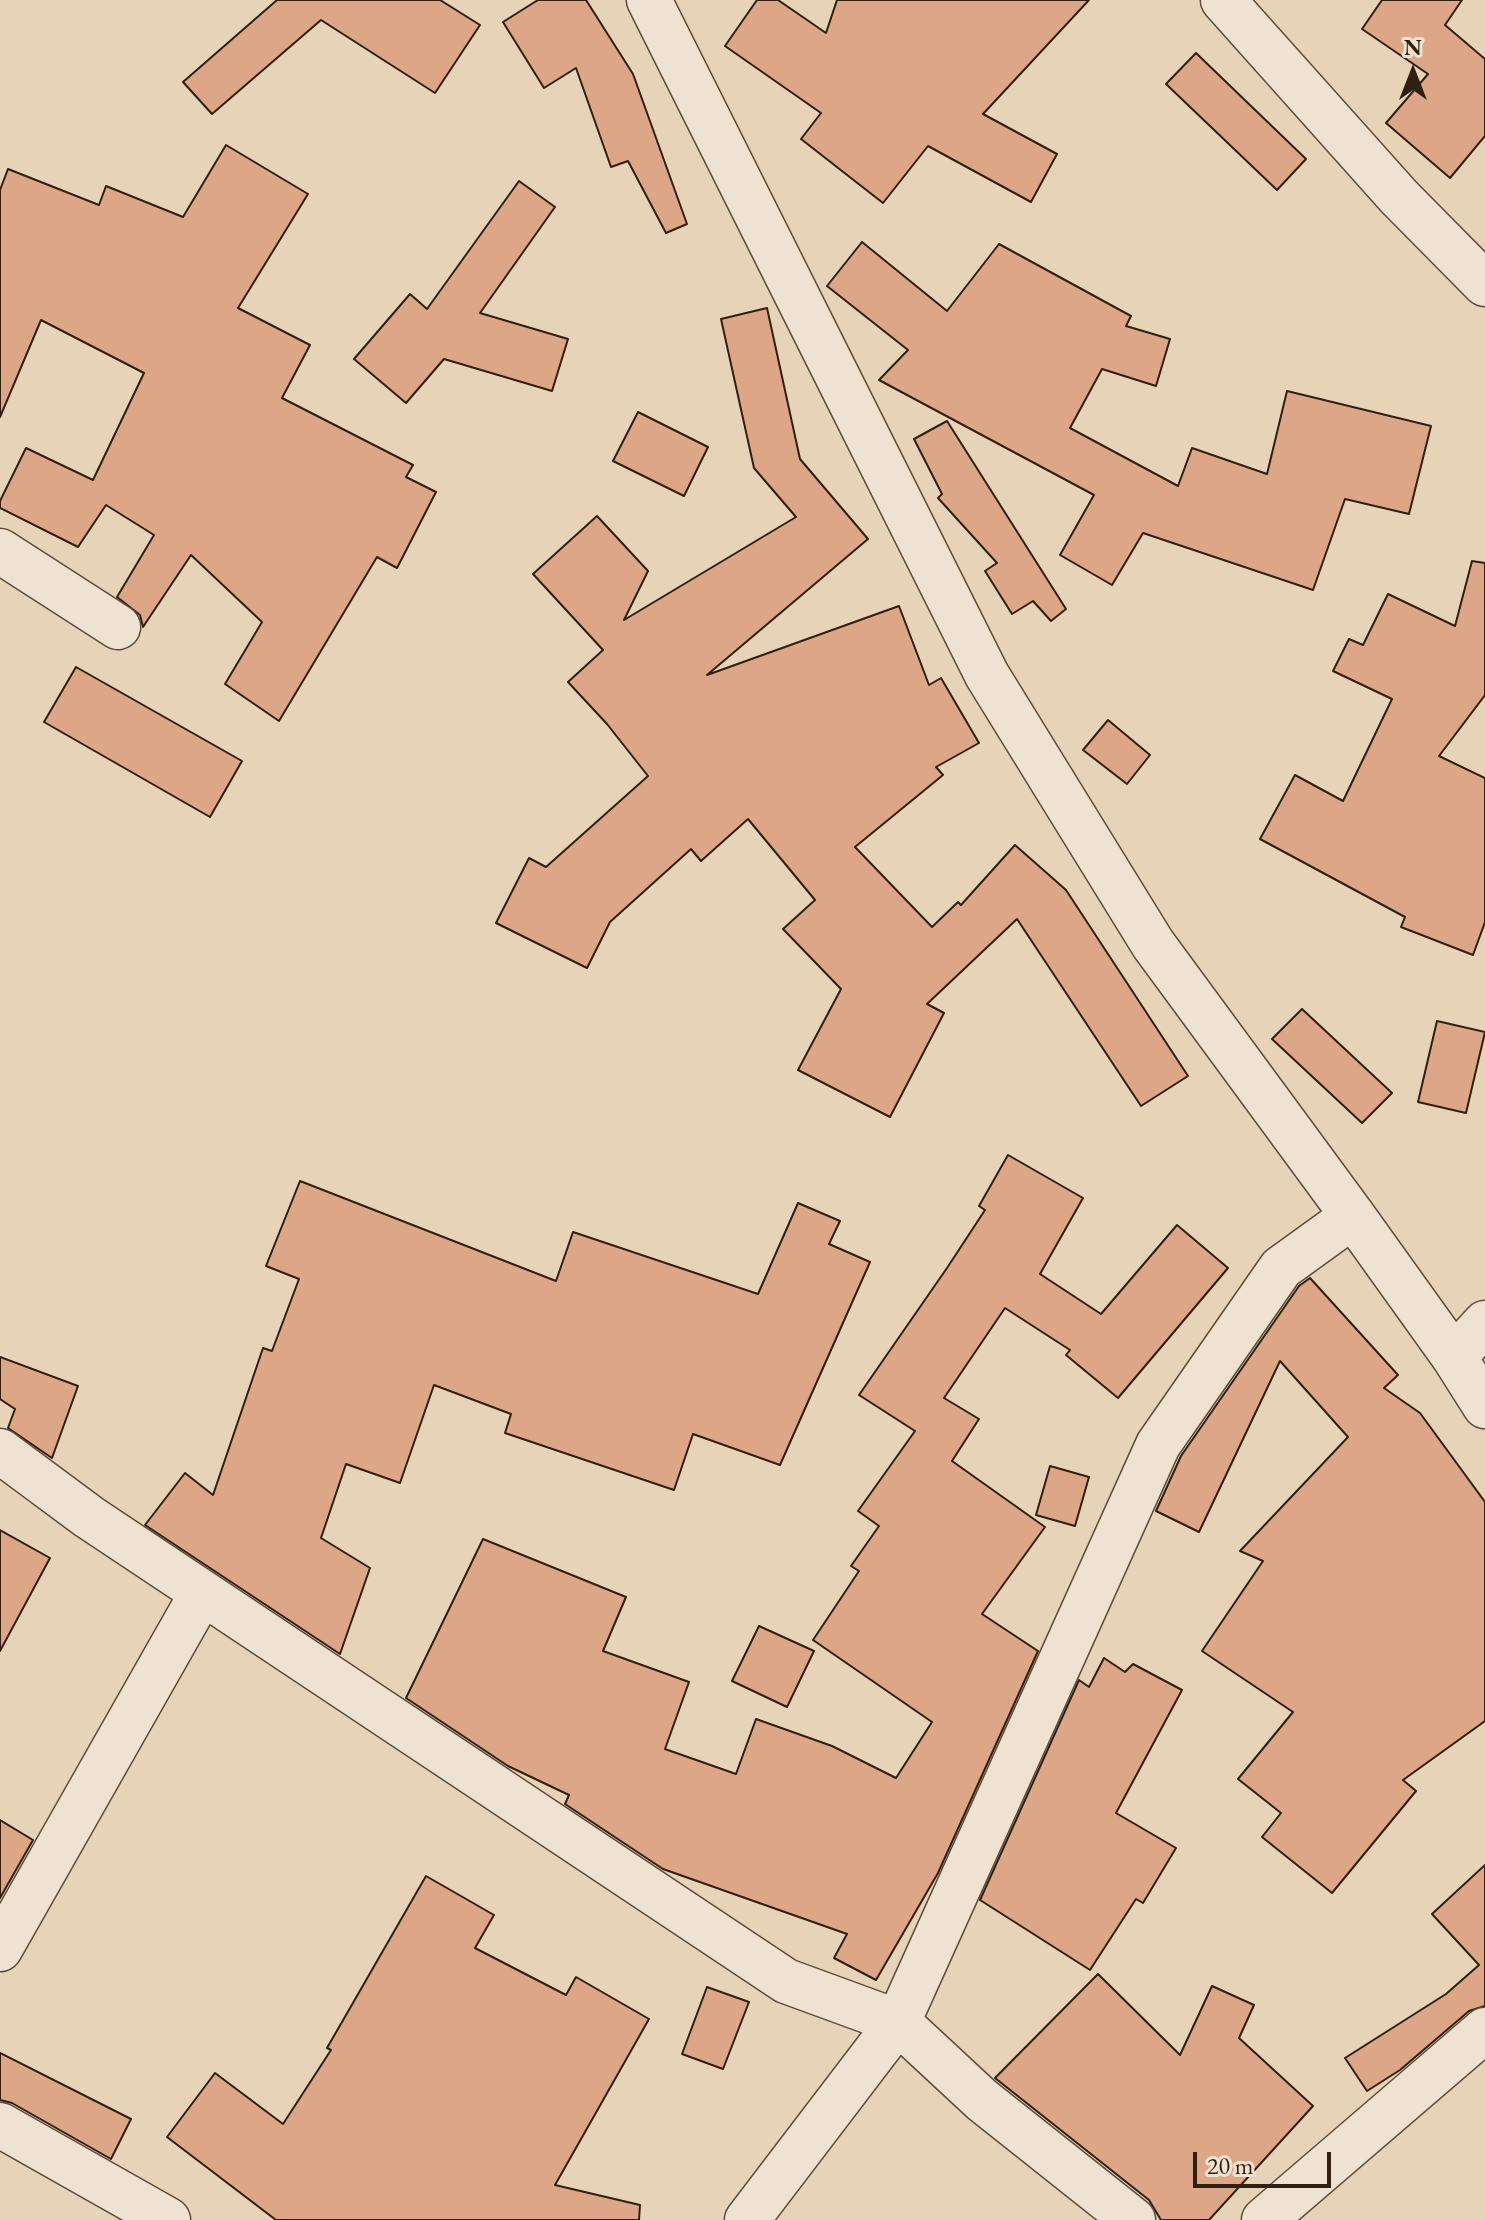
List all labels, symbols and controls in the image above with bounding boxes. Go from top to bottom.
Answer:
north arrow [1373,32,1453,112]
text: N [1404,33,1422,62]
scale bar [1197,2136,1335,2186]
text: 20 m [1207,2150,1254,2181]

